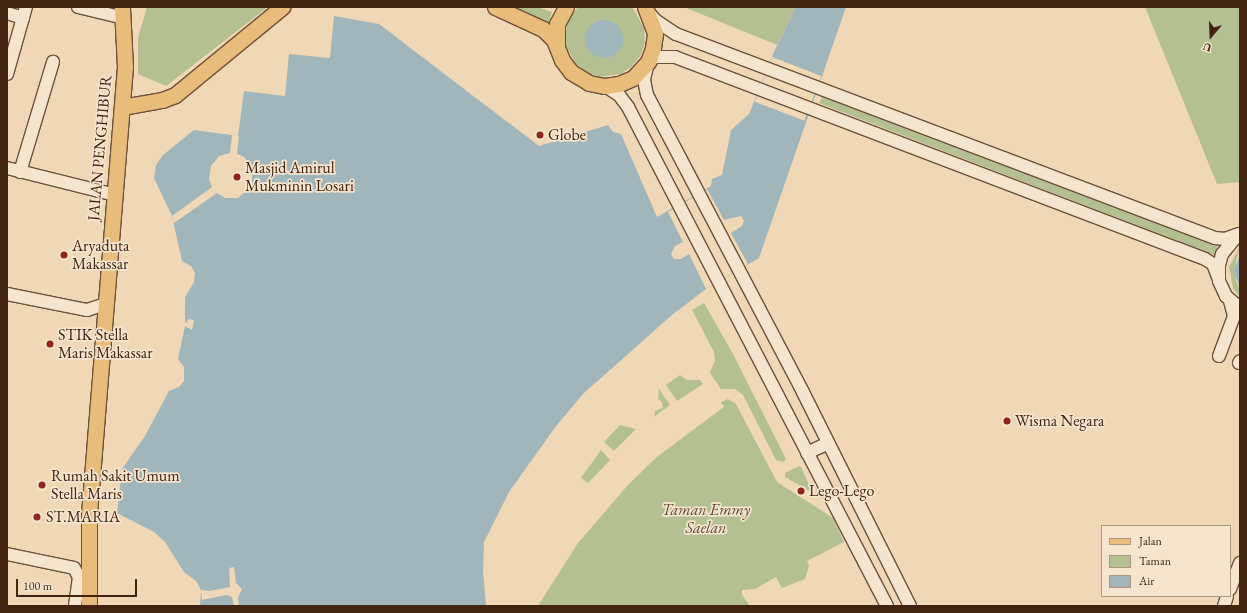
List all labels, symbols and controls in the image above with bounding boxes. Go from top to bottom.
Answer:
north arrow [1191,16,1231,56]
text: U [1201,39,1213,55]
street label: JALAN PENGHIBUR [84,74,116,222]
place label: Globe [548,125,586,145]
marker: Globe [535,130,545,140]
place label: Masjid Amirul Mukminin Losari [245,158,354,196]
marker: Masjid Amirul Mukminin Losari [232,172,242,182]
place label: Aryaduta Makassar [72,236,130,274]
marker: Aryaduta Makassar [59,250,69,260]
place label: STIK Stella Maris Makassar [58,325,153,363]
marker: STIK Stella Maris Makassar [45,339,55,349]
place label: Wisma Negara [1015,411,1104,431]
marker: Wisma Negara [1002,416,1012,426]
place label: Rumah Sakit Umum Stella Maris [51,466,180,504]
marker: Rumah Sakit Umum Stella Maris [36,479,48,491]
place label: Lego-Lego [809,481,874,501]
marker: Lego-Lego [796,486,806,496]
park label: Taman Emmy Saelan [662,500,750,538]
place label: ST.MARIA [46,507,120,527]
marker: ST.MARIA [31,511,43,523]
legend [1101,525,1231,597]
text: Jalan [1139,533,1162,549]
text: Taman [1139,553,1171,569]
scale bar [18,571,139,597]
text: Air [1139,573,1154,589]
text: 100 m [23,578,52,594]

